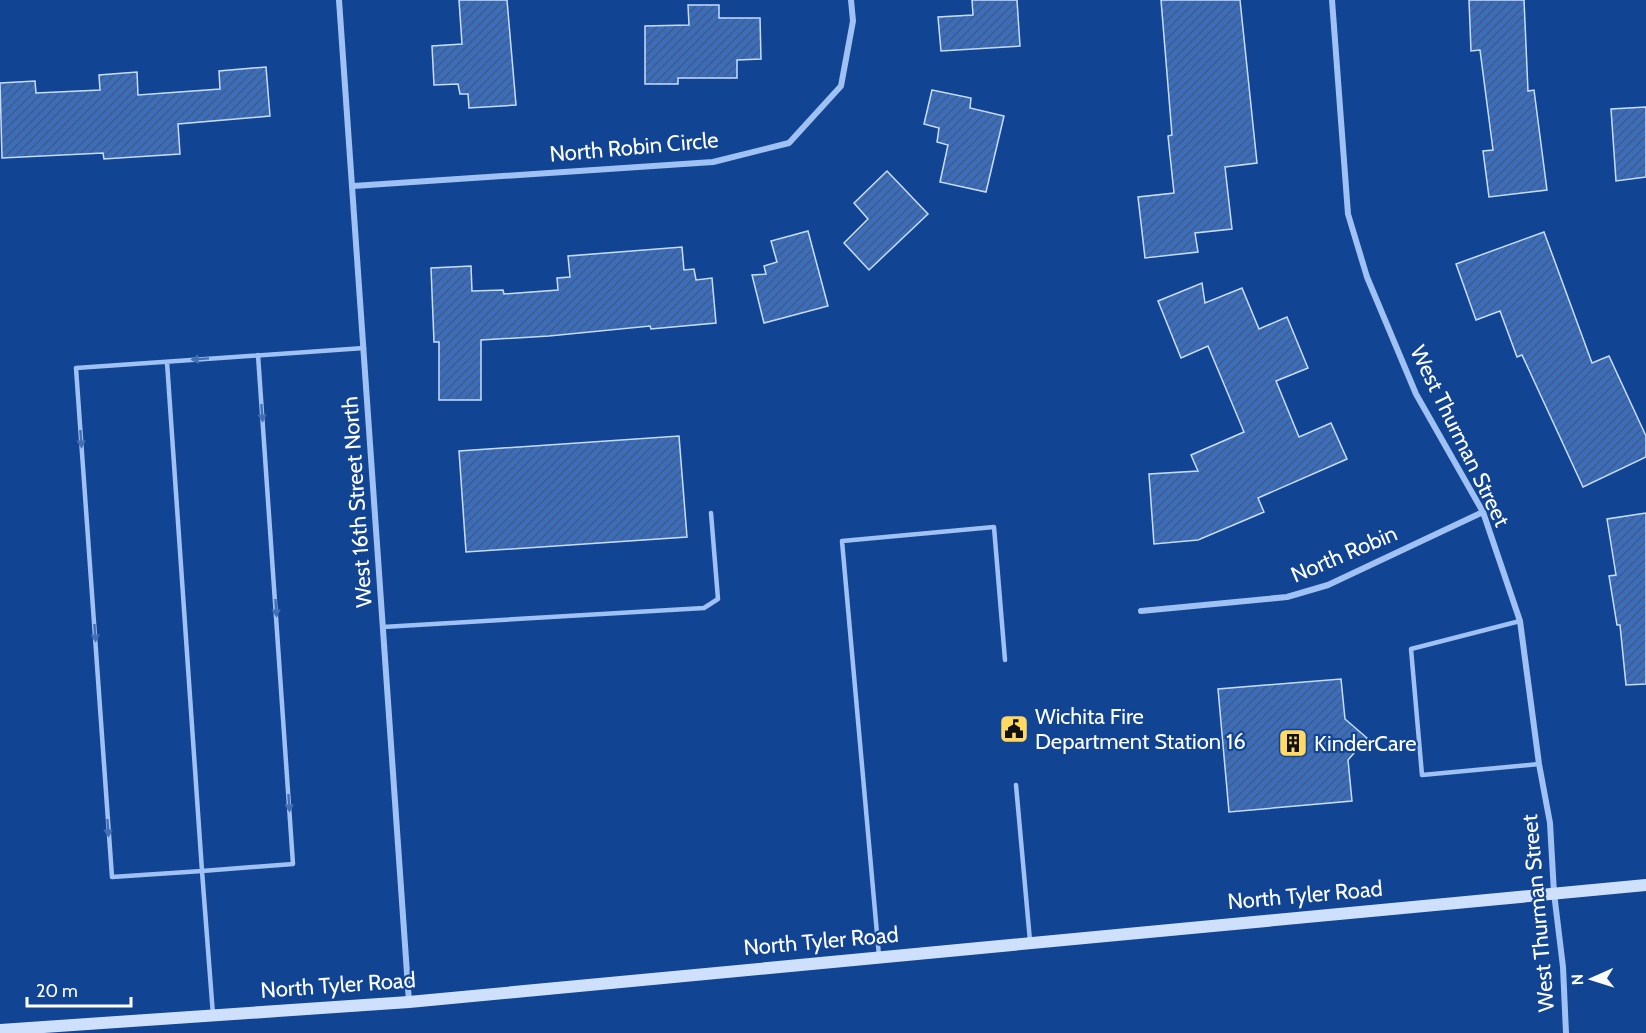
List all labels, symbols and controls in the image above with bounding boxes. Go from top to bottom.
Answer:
street label: North Robin Circle [548,126,720,168]
street label: West Thurman Street [1404,341,1516,532]
one-way arrow [190,355,209,364]
street label: West 16th Street North [336,395,378,609]
one-way arrow [257,404,267,423]
one-way arrow [76,429,86,448]
street label: North Robin [1287,520,1401,588]
one-way arrow [271,599,280,618]
one-way arrow [90,624,99,643]
place label: Wichita Fire Department Station 16 [1035,703,1246,755]
public building icon: Wichita Fire Department Station 16 [998,713,1030,745]
building icon: KinderCare [1277,727,1309,759]
place label: KinderCare [1314,730,1416,757]
one-way arrow [284,793,294,812]
street label: West Thurman Street [1516,812,1560,1013]
one-way arrow [104,818,113,837]
street label: North Tyler Road [1226,875,1384,915]
street label: North Tyler Road [742,921,900,961]
north arrow [1562,949,1622,1009]
street label: North Tyler Road [260,966,416,1004]
scale bar [27,970,130,1008]
text: N [1568,974,1587,986]
text: 20 m [36,980,78,1002]

